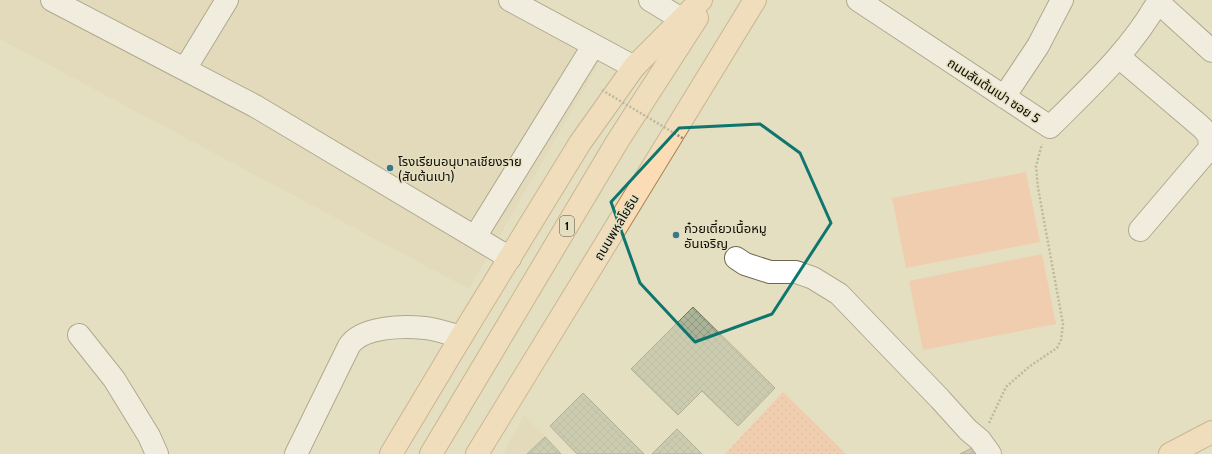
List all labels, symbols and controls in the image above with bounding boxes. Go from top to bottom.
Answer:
street label: ถนนสันต้นเปา ซอย 5 [945,54,1043,126]
place label: โรงเรียนอนุบาลเชียงราย (สันต้นเปา) [398,153,522,184]
marker: โรงเรียนอนุบาลเชียงราย (สันต้นเปา) [385,163,395,173]
street label: ถนนพหลโยธิน [590,191,642,263]
road number: 1 [560,216,574,236]
place label: ก๋วยเตี๋ยวเนื้อหมู อันเจริญ [684,219,767,251]
marker: ก๋วยเตี๋ยวเนื้อหมู อันเจริญ [671,230,681,240]

